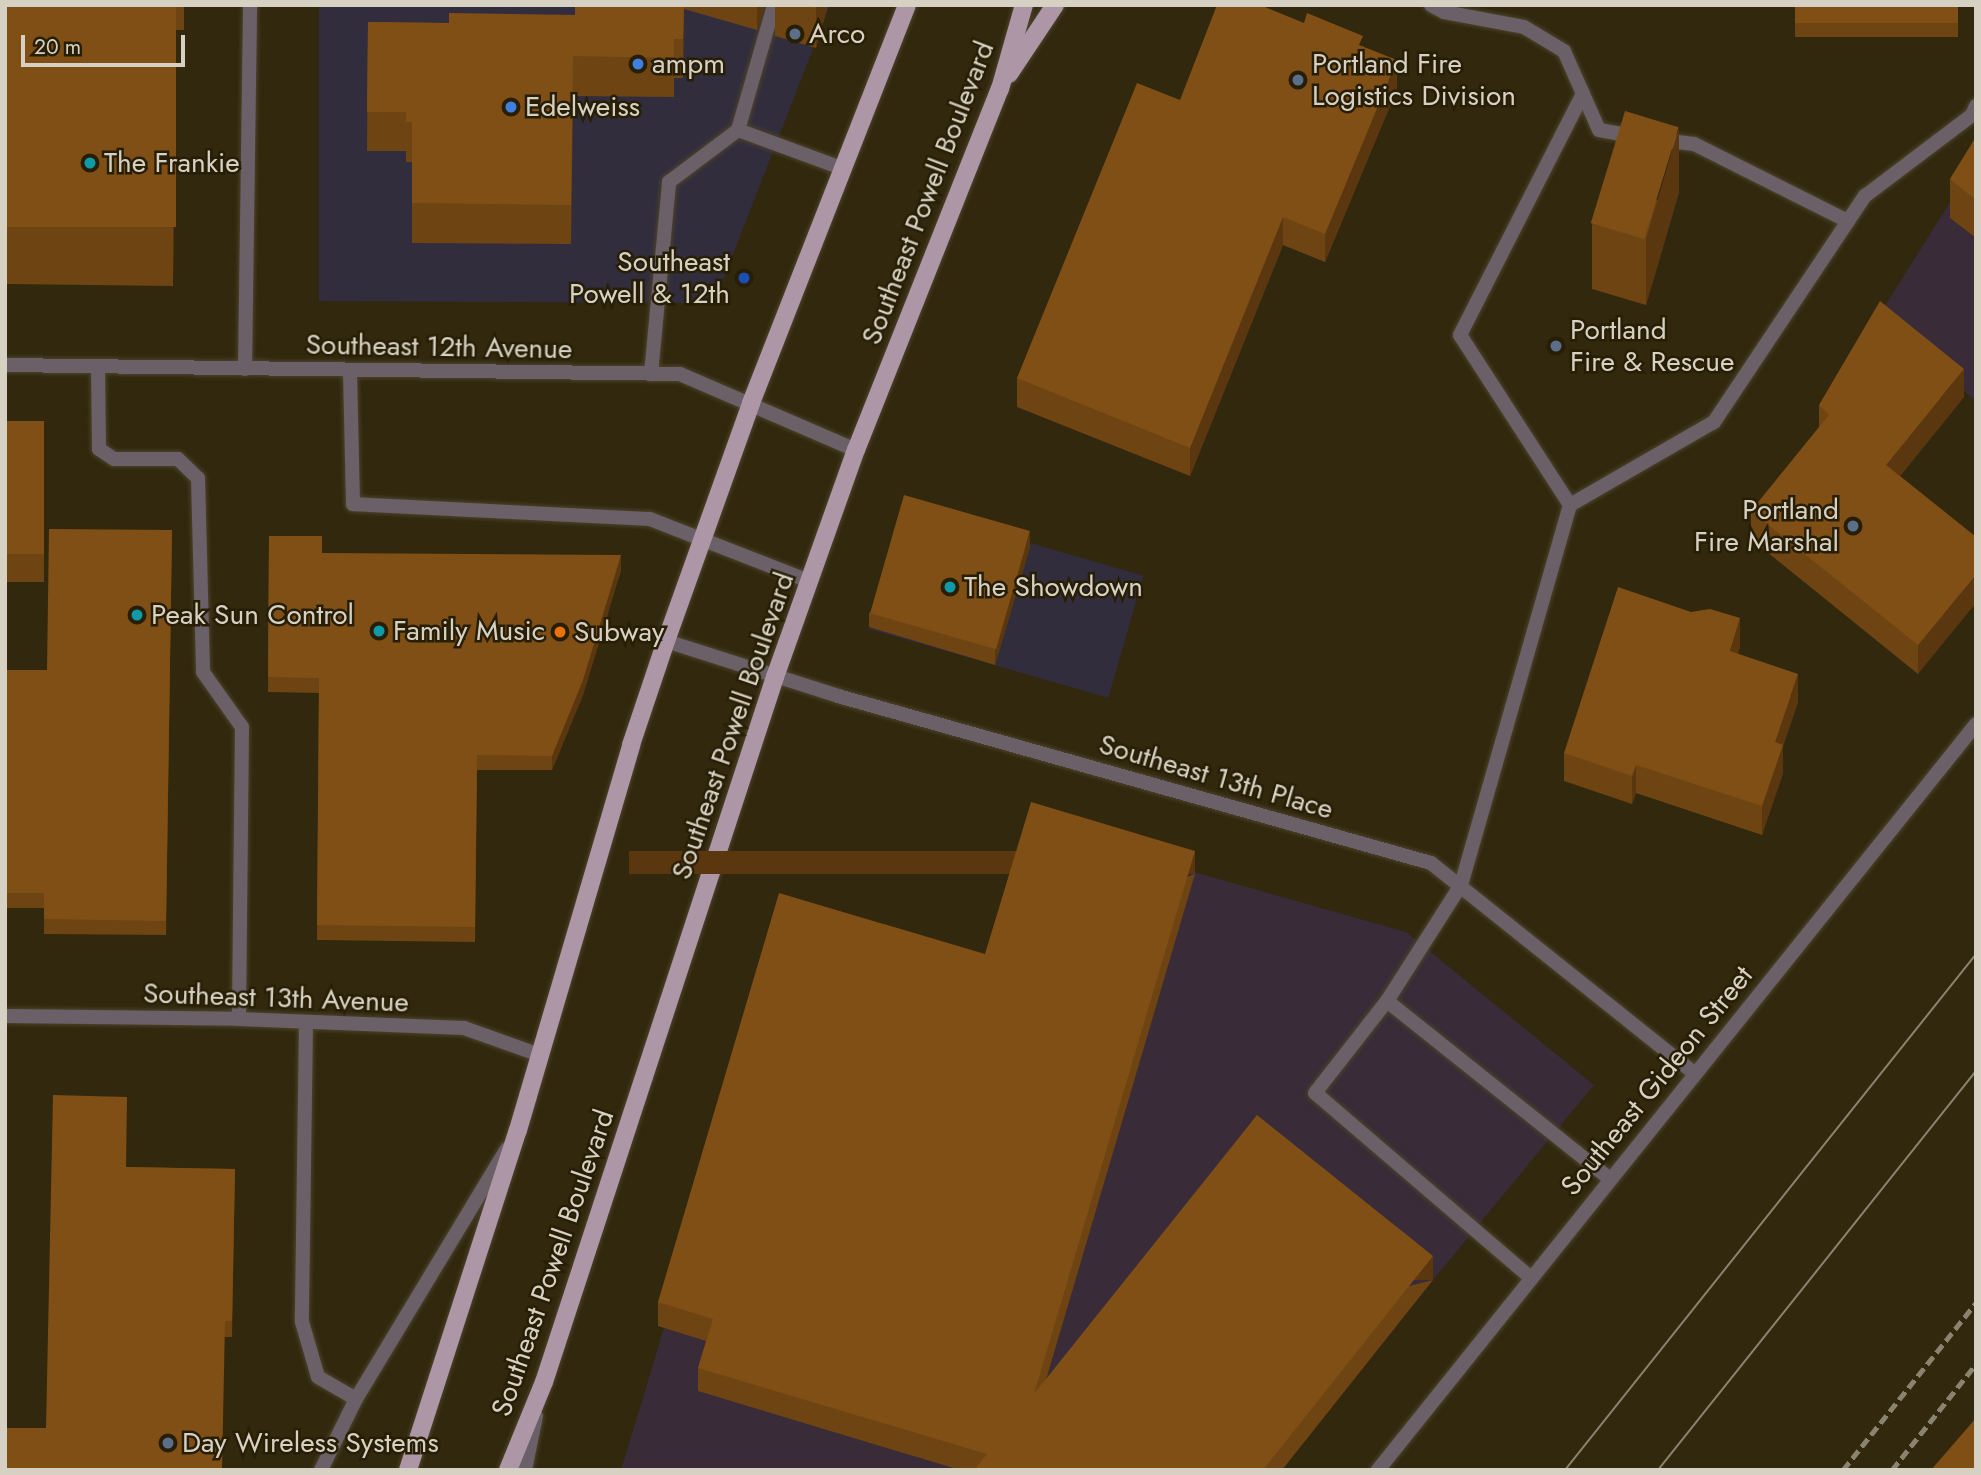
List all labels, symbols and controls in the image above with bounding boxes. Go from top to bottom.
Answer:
place label: Arco [809,17,865,51]
scale bar [24,21,189,65]
marker: Arco [787,26,803,42]
text: 20 m [34,32,81,62]
street label: Southeast Powell Boulevard [855,37,1001,349]
place label: ampm [652,47,725,81]
place label: Portland Fire Logistics Division [1312,47,1516,113]
marker: ampm [630,56,646,72]
marker: Portland Fire Logistics Division [1290,72,1306,88]
place label: Edelweiss [525,90,640,124]
marker: Edelweiss [503,99,519,115]
place label: The Frankie [104,146,240,180]
marker: The Frankie [82,155,98,171]
place label: Southeast Powell & 12th [569,245,730,311]
marker: Southeast Powell & 12th [736,270,752,286]
place label: Portland Fire & Rescue [1570,313,1734,379]
street label: Southeast 12th Avenue [305,328,573,366]
marker: Portland Fire & Rescue [1548,338,1564,354]
place label: Portland Fire Marshal [1694,493,1839,559]
marker: Portland Fire Marshal [1845,518,1861,534]
street label: Southeast Powell Boulevard [665,568,801,884]
place label: The Showdown [964,570,1143,604]
marker: The Showdown [942,579,958,595]
place label: Peak Sun Control [151,598,354,632]
marker: Peak Sun Control [129,607,145,623]
place label: Family Music [393,614,545,648]
place label: Subway [574,615,664,649]
marker: Family Music [371,623,387,639]
marker: Subway [552,624,568,640]
street label: Southeast 13th Place [1095,728,1337,826]
street label: Southeast Gideon Street [1554,959,1760,1203]
street label: Southeast 13th Avenue [143,977,409,1019]
street label: Southeast Powell Boulevard [485,1105,621,1421]
place label: Day Wireless Systems [182,1426,439,1460]
marker: Day Wireless Systems [160,1435,176,1451]

